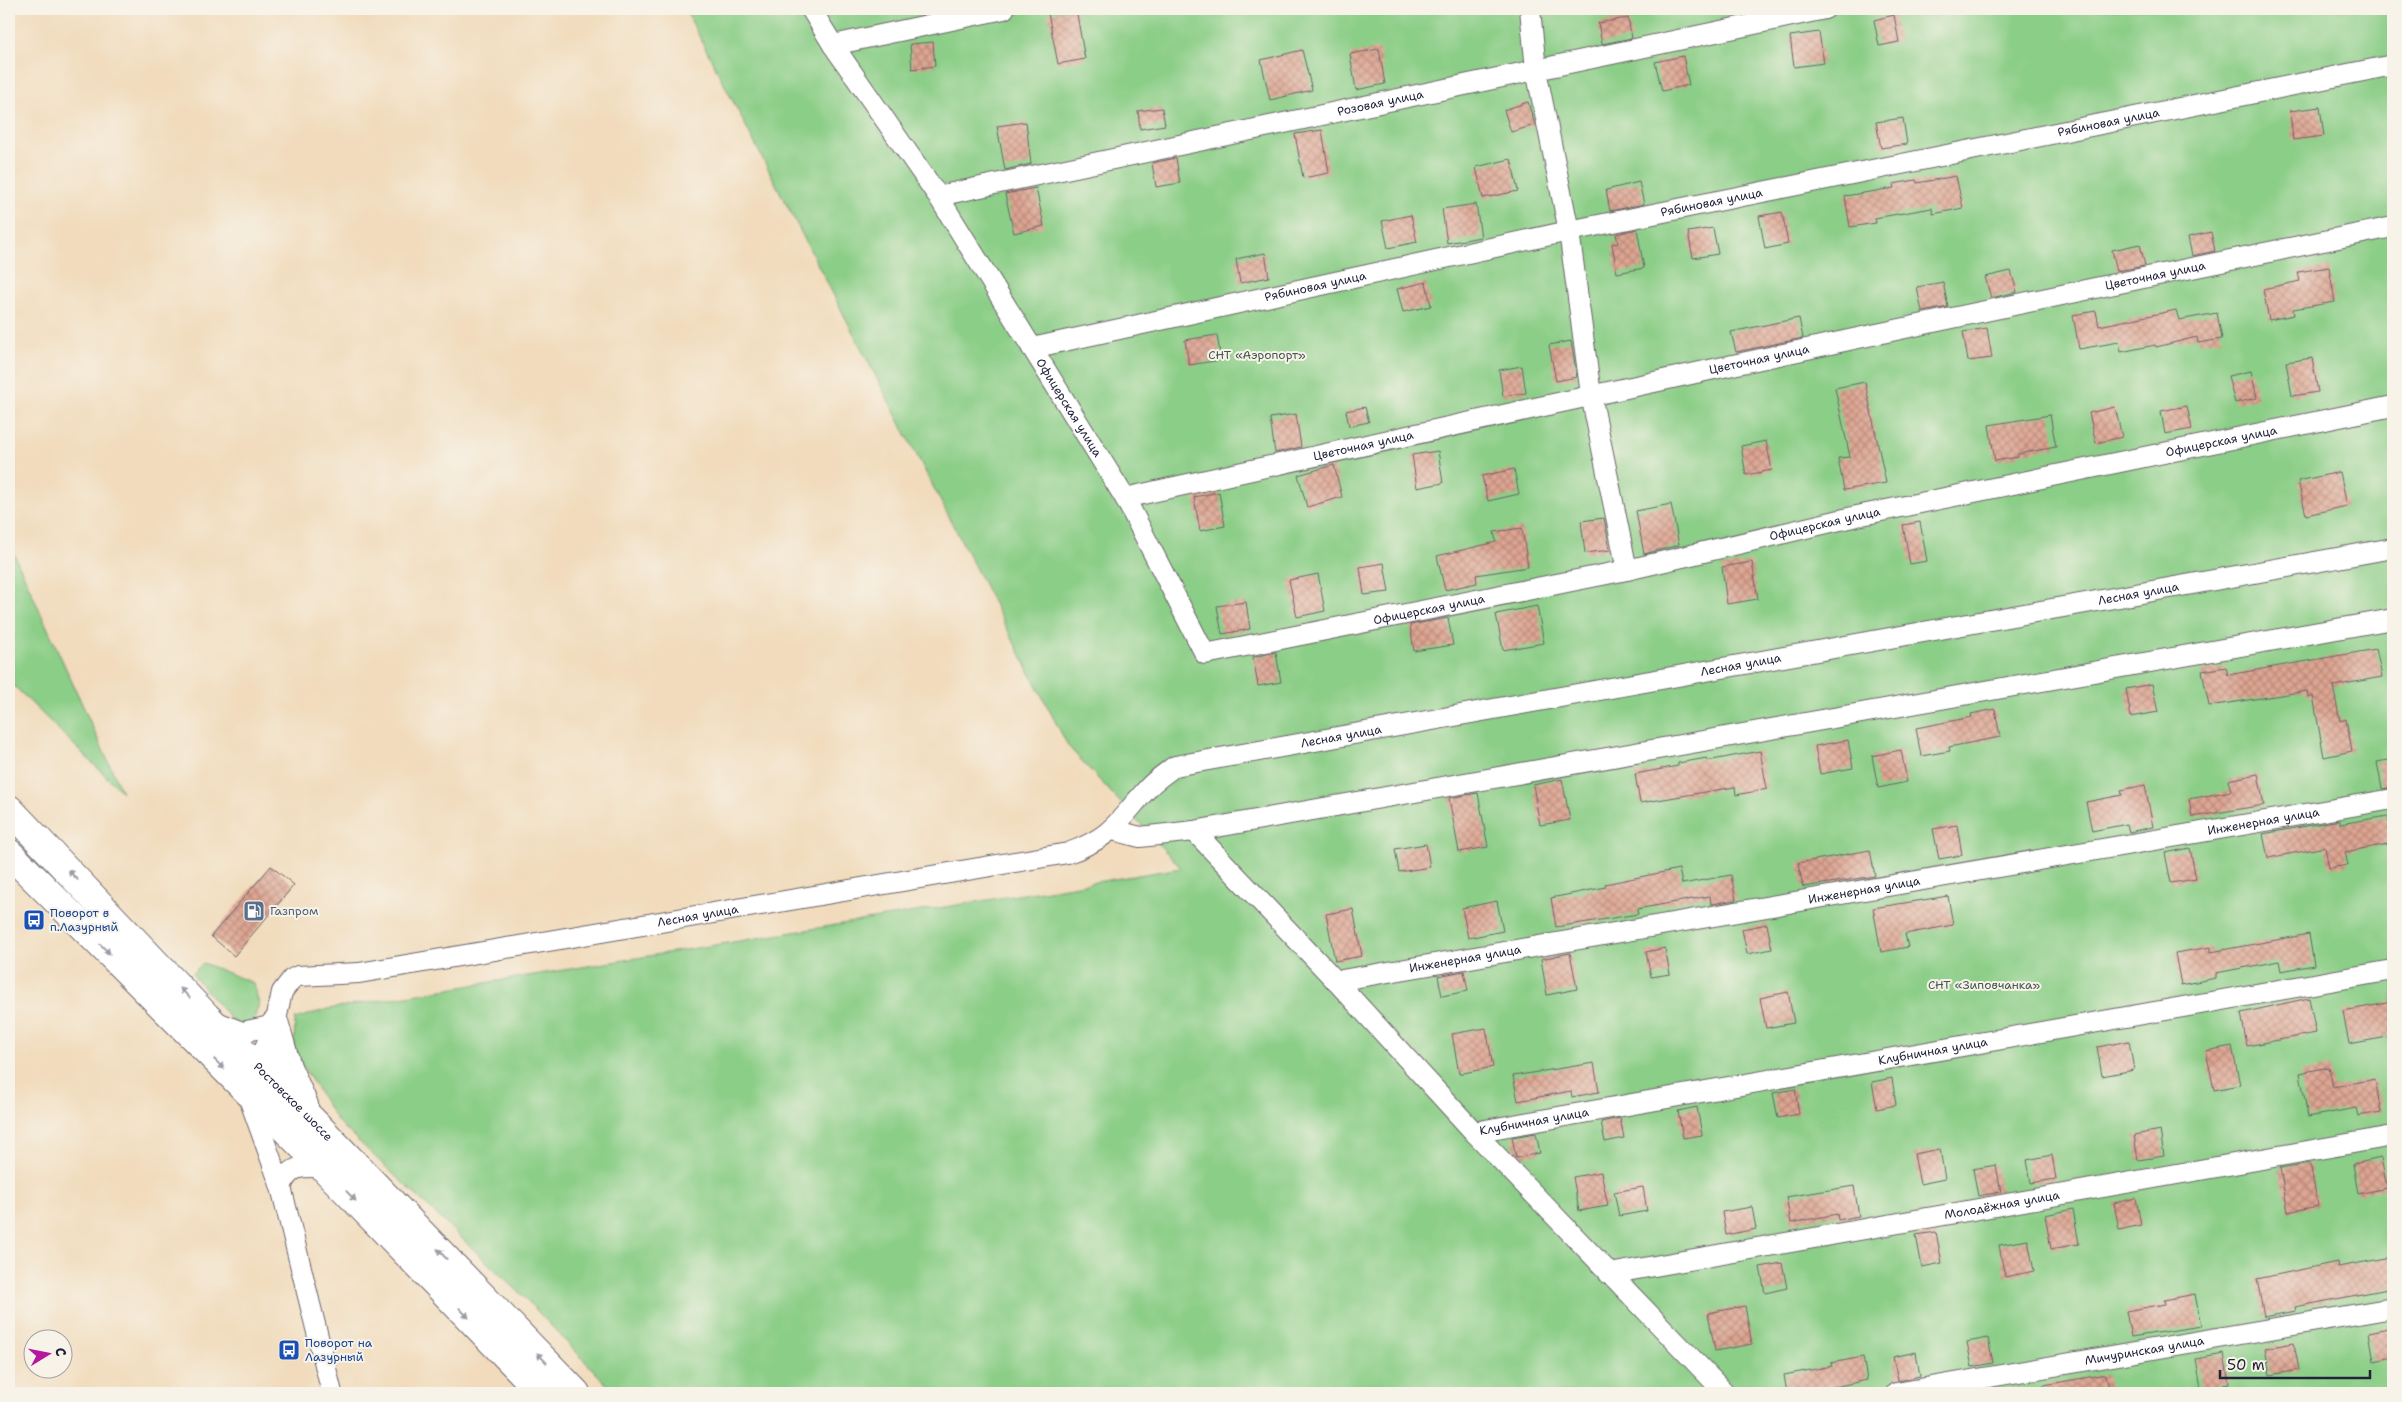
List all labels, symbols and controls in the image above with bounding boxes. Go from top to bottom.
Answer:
street label: Розовая улица [1336,86,1425,120]
street label: Рябиновая улица [2056,104,2161,140]
street label: Рябиновая улица [1659,184,1764,220]
street label: Цветочная улица [2104,257,2207,294]
street label: Рябиновая улица [1263,267,1368,305]
street label: Цветочная улица [1707,341,1811,378]
park label: СНТ «Аэропорт» [1208,347,1306,363]
street label: Офицерская улица [1032,355,1106,460]
street label: Офицерская улица [2164,422,2279,460]
street label: Цветочная улица [1312,427,1415,464]
street label: Офицерская улица [1768,503,1882,544]
street label: Лесная улица [2097,578,2181,609]
street label: Офицерская улица [1372,590,1487,628]
street label: Лесная улица [1699,650,1783,680]
street label: Лесная улица [1299,721,1383,751]
street label: Инженерная улица [2206,804,2321,839]
one-way arrow [67,870,79,882]
street label: Инженерная улица [1807,872,1922,908]
fuel station icon: Газпром [242,899,266,923]
street label: Лесная улица [656,901,740,930]
place label: Газпром [270,903,318,919]
place label: Поворот в п.Лазурный [50,905,118,935]
bus stop icon: Поворот в п.Лазурный [22,908,46,932]
street label: Инженерная улица [1408,941,1523,976]
one-way arrow [99,943,111,955]
park label: СНТ «Зиповчанка» [1928,977,2040,993]
one-way arrow [179,987,191,999]
street label: Клубничная улица [1877,1034,1989,1069]
one-way arrow [213,1058,225,1070]
street label: Ростовское шоссе [250,1059,336,1145]
street label: Клубничная улица [1478,1104,1590,1139]
street label: Молодёжная улица [1943,1187,2061,1223]
one-way arrow [345,1190,357,1202]
one-way arrow [436,1249,448,1261]
one-way arrow [458,1306,470,1318]
north arrow [22,1330,72,1380]
street label: Мичуринская улица [2084,1332,2206,1369]
place label: Поворот на Лазурный [305,1335,373,1365]
bus stop icon: Поворот на Лазурный [277,1338,301,1362]
text: С [51,1346,70,1358]
scale bar [2220,1347,2370,1379]
one-way arrow [536,1353,548,1365]
text: 50 m [2227,1355,2265,1375]

